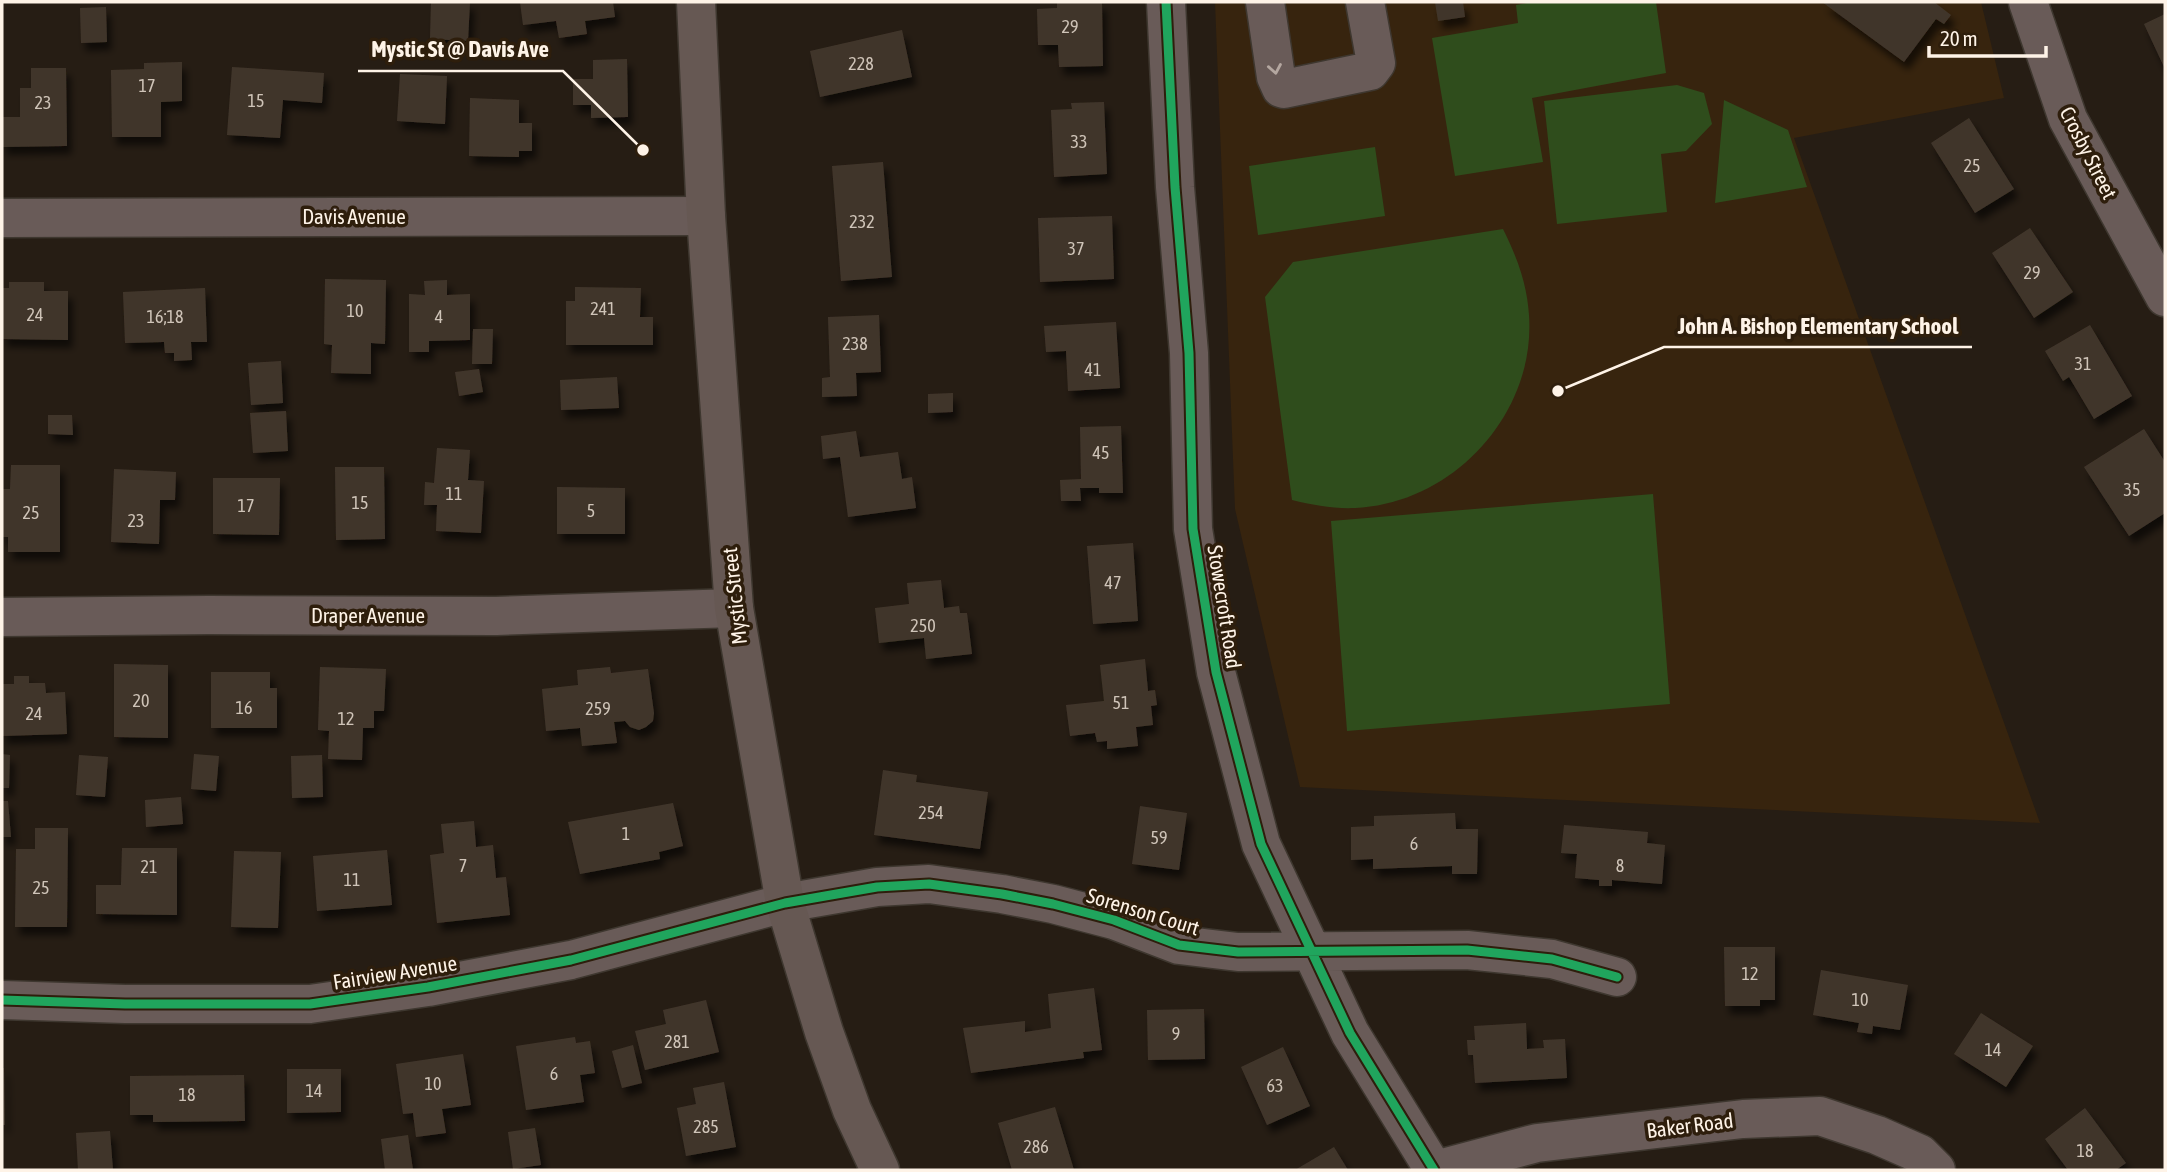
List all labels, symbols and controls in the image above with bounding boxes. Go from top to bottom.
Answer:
scale bar [1929,14,2046,58]
house number: 29 [1062,16,1078,37]
text: 20 m [1940,26,1978,50]
callout: Mystic St @ Davis Ave [358,27,563,71]
text: Mystic St @ Davis Ave [371,36,549,62]
house number: 228 [848,53,874,74]
one-way arrow [1267,63,1282,75]
house number: 17 [139,75,155,96]
house number: 15 [248,90,264,111]
house number: 23 [35,92,51,113]
street label: Crosby Street [2055,102,2122,203]
house number: 33 [1071,131,1087,152]
house number: 25 [1964,155,1980,176]
street label: Davis Avenue [302,204,406,228]
house number: 232 [849,211,875,232]
house number: 37 [1068,238,1084,259]
house number: 29 [2024,262,2040,283]
house number: 241 [590,298,616,319]
house number: 10 [347,300,363,321]
callout: John A. Bishop Elementary School [1664,303,1972,347]
house number: 24 [27,304,43,325]
house number: 16;18 [146,306,184,327]
house number: 4 [435,306,443,327]
text: John A. Bishop Elementary School [1677,313,1959,339]
house number: 238 [842,333,868,354]
house number: 31 [2075,353,2091,374]
house number: 41 [1085,359,1101,380]
house number: 45 [1093,442,1109,463]
house number: 35 [2124,479,2140,500]
house number: 11 [446,483,462,504]
house number: 15 [352,492,368,513]
house number: 17 [238,495,254,516]
house number: 5 [587,500,595,521]
house number: 25 [23,502,39,523]
house number: 23 [128,510,144,531]
street label: Stowecroft Road [1203,543,1247,670]
street label: Mystic Street [717,546,751,646]
house number: 47 [1105,572,1121,593]
street label: Draper Avenue [311,603,425,627]
house number: 250 [910,615,936,636]
house number: 20 [133,690,149,711]
house number: 51 [1113,692,1129,713]
house number: 16 [236,697,252,718]
house number: 259 [585,698,611,719]
house number: 24 [26,703,42,724]
house number: 12 [338,708,354,729]
house number: 254 [918,802,944,823]
house number: 1 [622,823,630,844]
house number: 59 [1151,827,1167,848]
house number: 6 [1410,833,1418,854]
house number: 7 [459,855,467,876]
house number: 8 [1616,855,1624,876]
house number: 21 [141,856,157,877]
house number: 11 [344,869,360,890]
house number: 25 [33,877,49,898]
street label: Sorenson Court [1084,883,1202,940]
street label: Fairview Avenue [331,950,459,994]
house number: 12 [1742,963,1758,984]
house number: 10 [1852,989,1868,1010]
house number: 9 [1172,1023,1180,1044]
house number: 281 [664,1031,690,1052]
house number: 14 [1985,1039,2001,1060]
house number: 6 [550,1063,558,1084]
house number: 10 [425,1073,441,1094]
house number: 63 [1267,1075,1283,1096]
house number: 14 [306,1080,322,1101]
house number: 18 [179,1084,195,1105]
street label: Baker Road [1645,1108,1735,1142]
house number: 285 [693,1116,719,1137]
house number: 286 [1023,1136,1049,1157]
house number: 18 [2077,1140,2093,1161]

